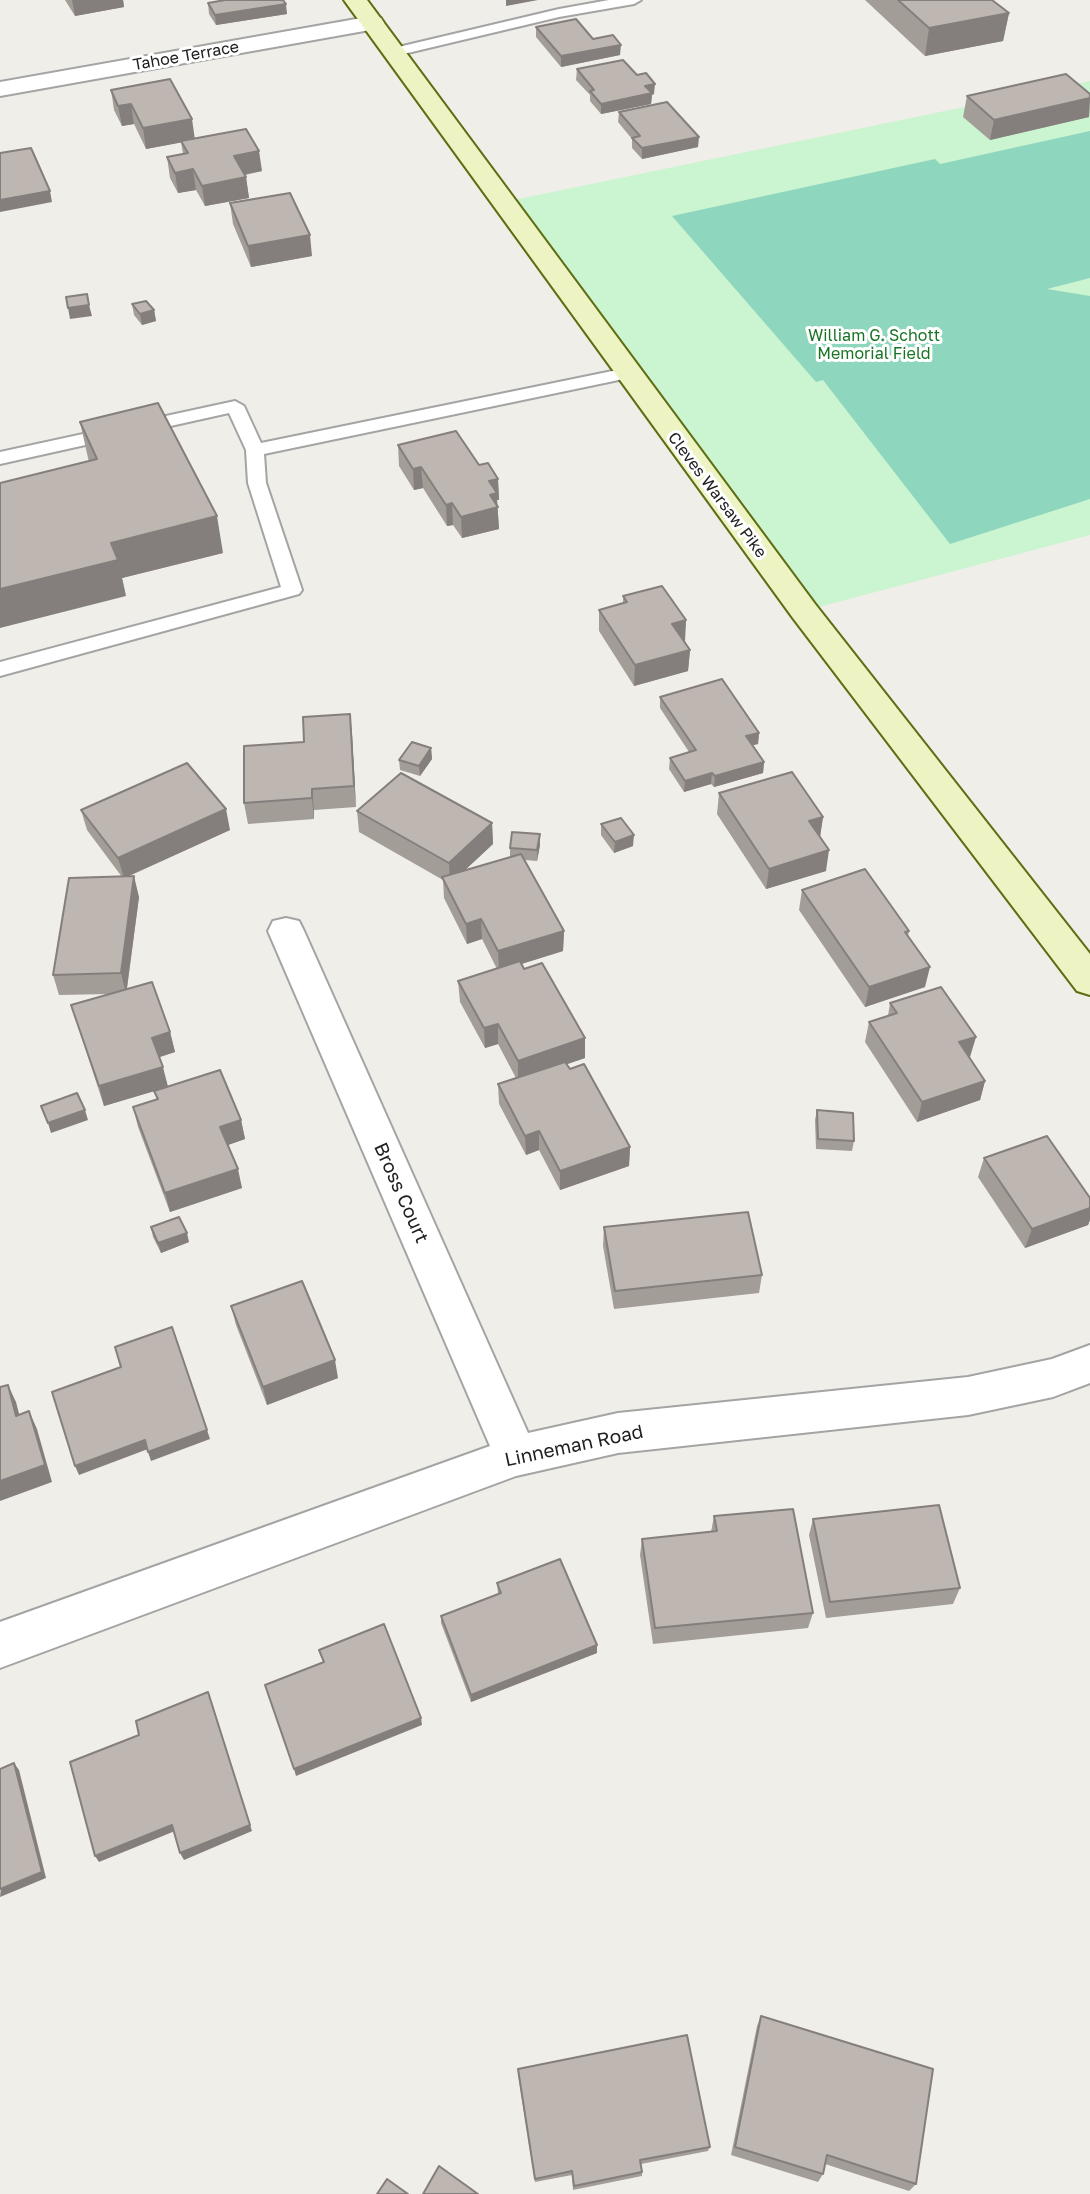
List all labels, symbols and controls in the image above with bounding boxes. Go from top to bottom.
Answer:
street label: Tahoe Terrace [131,37,241,75]
park label: William G. Schott Memorial Field [808,326,940,364]
street label: Cleves Warsaw Pike [664,428,770,562]
street label: Bross Court [369,1139,433,1247]
street label: Linneman Road [503,1420,645,1472]

